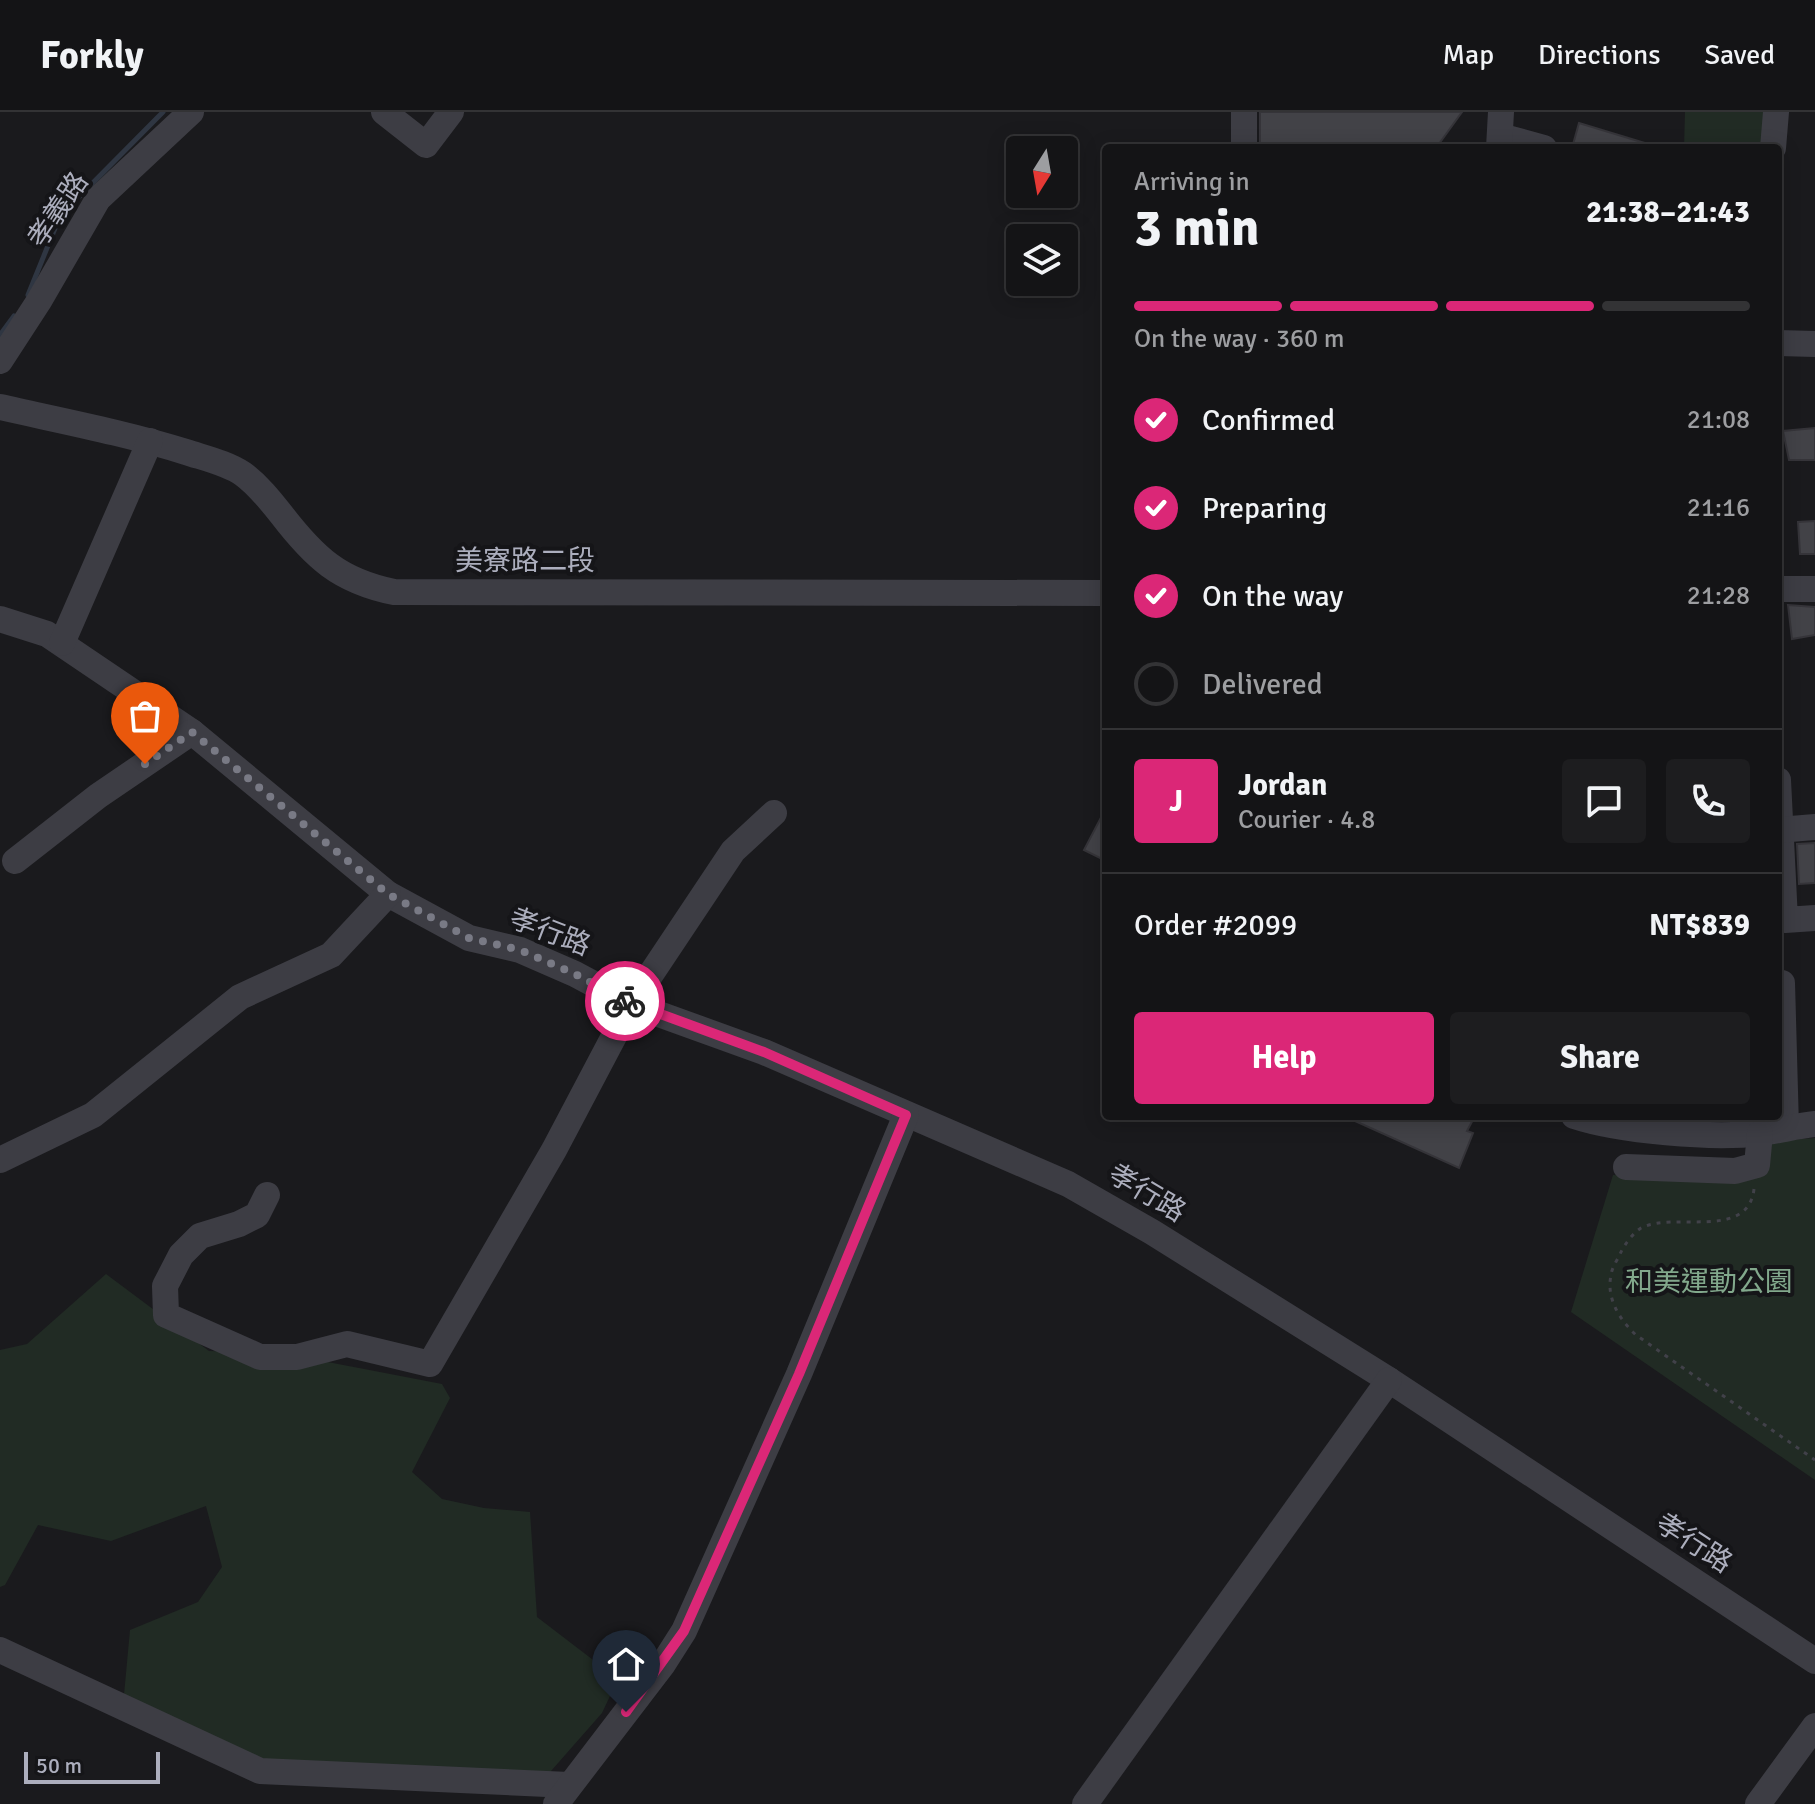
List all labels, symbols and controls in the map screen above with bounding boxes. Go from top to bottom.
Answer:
text: Forkly [40,32,144,79]
text: Map [1442,38,1494,72]
text: Directions [1538,38,1660,72]
text: Saved [1704,38,1775,72]
north arrow [1006,136,1078,208]
map controls [1006,136,1078,296]
street label: 孝義路 [20,166,96,254]
text: Arriving in [1134,166,1250,198]
text: 21:38–21:43 [1586,194,1750,231]
text: 3 min [1134,196,1260,260]
button: layers [1006,224,1078,296]
text: On the way · 360 m [1134,323,1344,355]
icon: check [1134,398,1178,442]
text: Confirmed [1202,402,1335,439]
text: 21:08 [1687,404,1750,436]
icon: check [1134,486,1178,530]
text: Preparing [1202,490,1327,527]
text: 21:16 [1687,492,1750,524]
street label: 美寮路二段 [455,544,595,578]
icon: check [1134,574,1178,618]
text: On the way [1202,578,1343,615]
text: 21:28 [1687,580,1750,612]
text: Delivered [1202,666,1323,703]
pin [111,682,179,764]
icon: bag [123,694,167,738]
button: chat [1562,759,1646,843]
button: phone [1666,759,1750,843]
text: Jordan [1238,767,1327,804]
text: J [1169,783,1183,820]
text: Courier · 4.8 [1238,804,1375,836]
street label: 孝行路 [505,901,595,963]
text: Order #2099 [1134,907,1297,944]
text: NT$839 [1649,907,1750,944]
courier [585,961,665,1041]
icon: bike [603,979,647,1023]
button: Help [1134,1012,1434,1104]
button: Share [1450,1012,1750,1104]
street label: 孝行路 [1102,1157,1192,1229]
park label: 和美運動公園 [1625,1265,1793,1299]
street label: 孝行路 [1650,1506,1738,1580]
pin [592,1630,660,1712]
icon: home [604,1642,648,1686]
scale bar [24,1748,160,1784]
text: 50 m [36,1752,82,1779]

